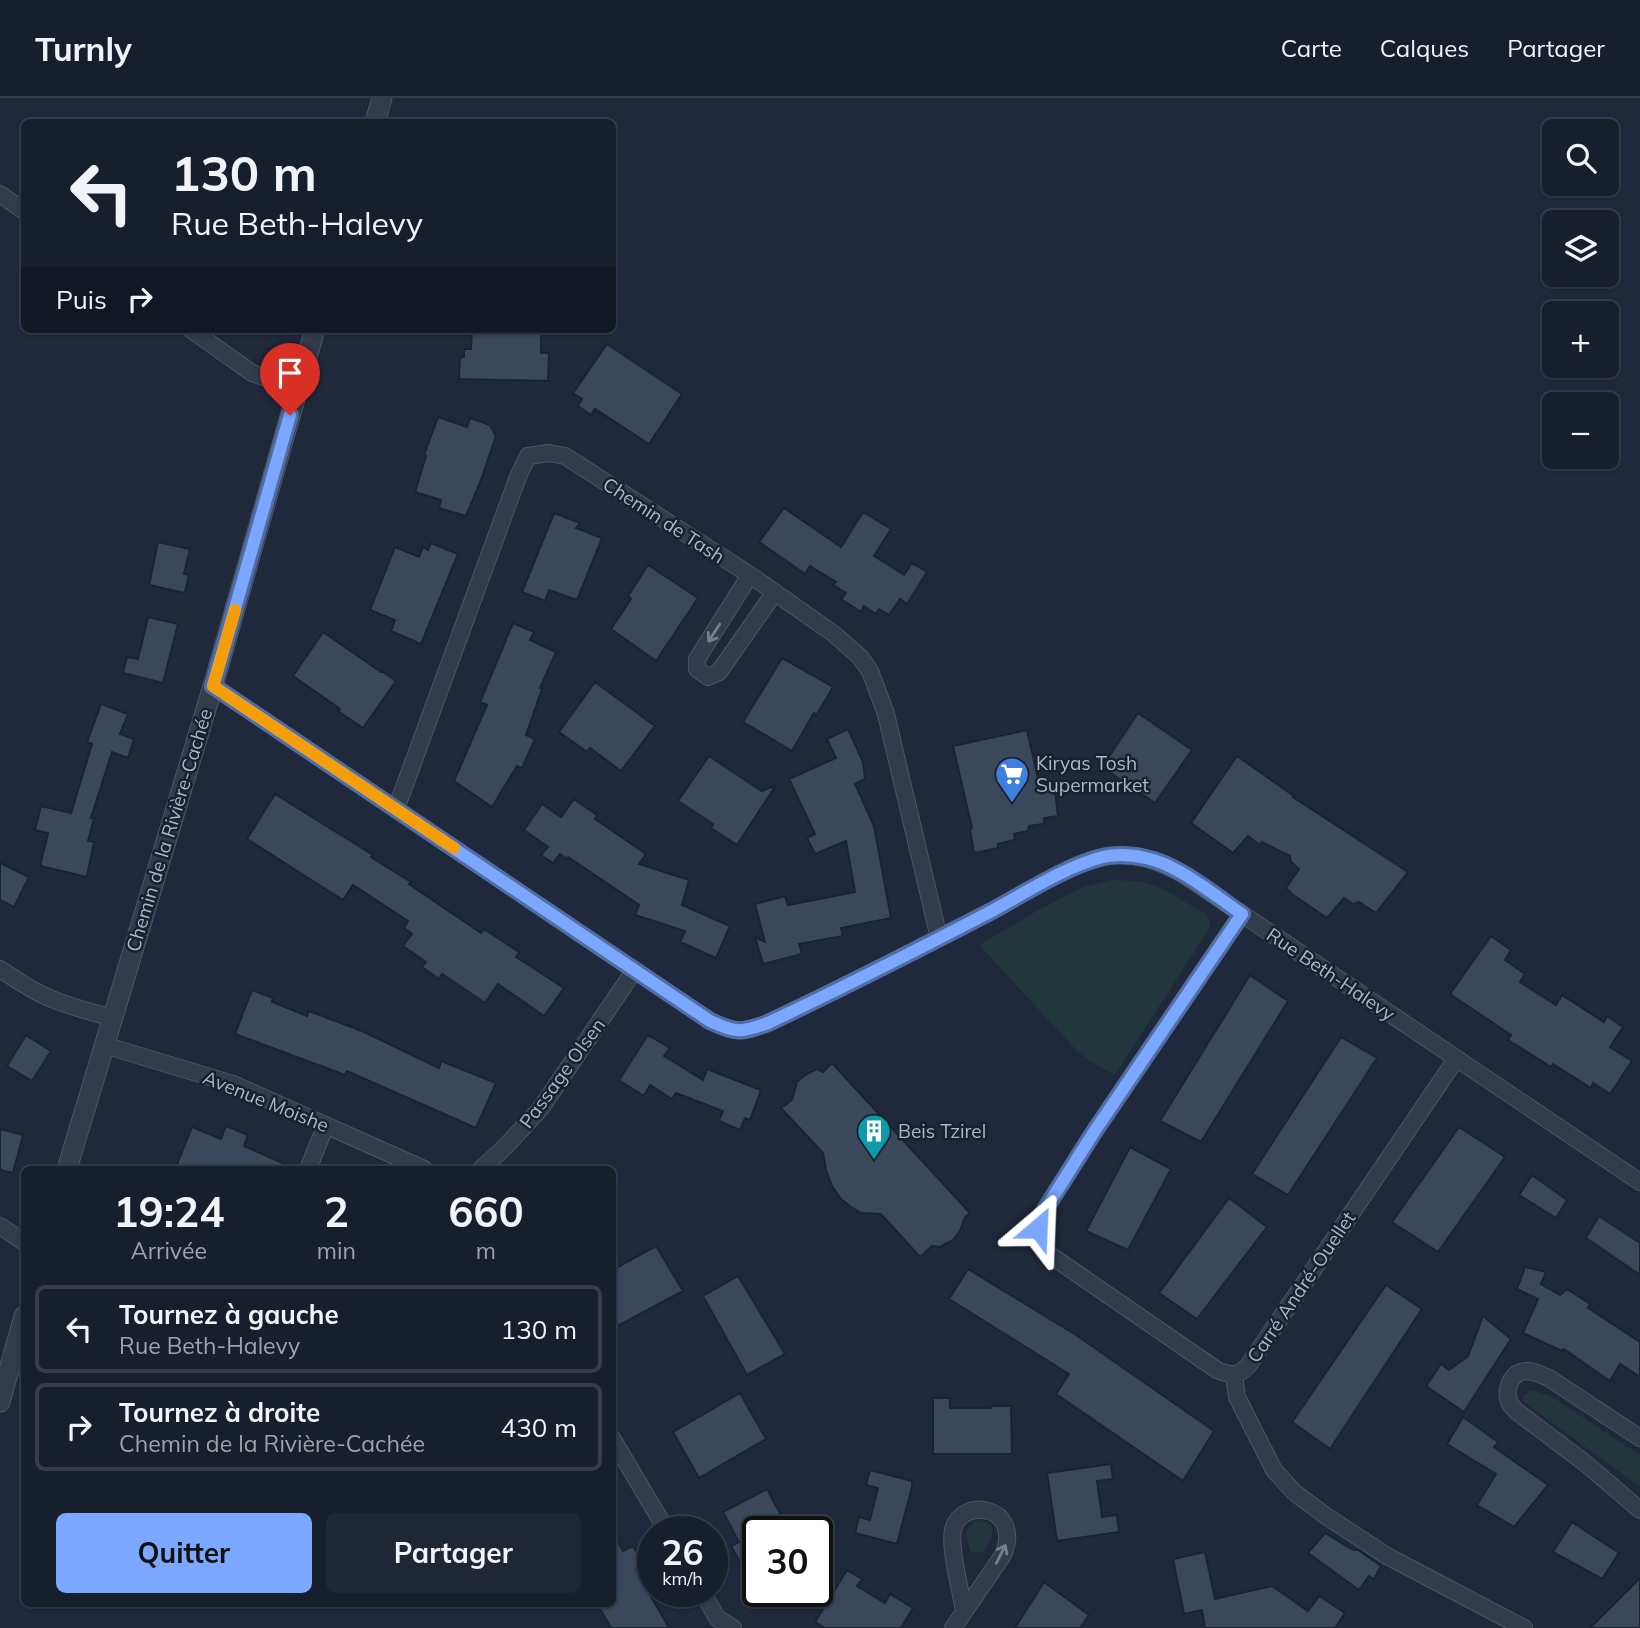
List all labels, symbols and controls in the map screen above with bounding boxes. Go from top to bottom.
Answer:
text: Turnly [35,28,132,69]
text: Carte [1281,33,1342,63]
text: Calques [1380,33,1469,63]
text: Partager [1507,33,1605,63]
map controls [1542,119,1619,469]
button: search [1542,119,1619,196]
text: 130 m [171,142,317,203]
icon: left [56,147,147,238]
text: Rue Beth-Halevy [171,203,423,243]
button: layers [1542,210,1619,287]
icon: right [121,280,159,318]
text: Puis [56,283,107,316]
button: + [1542,301,1619,378]
pin [260,343,320,415]
icon: arrive [271,354,309,392]
button: − [1542,392,1619,469]
street label: Chemin de Tash [599,472,729,568]
one-way arrow [706,622,720,642]
street label: Chemin de la Rivière-Cachée [121,706,217,954]
place label: Kiryas Tosh Supermarket [1036,751,1149,797]
supermarket icon: Kiryas Tosh Supermarket [993,755,1031,804]
street label: Rue Beth-Halevy [1262,922,1400,1026]
street label: Passage Olsen [514,1013,610,1133]
street label: Avenue Moishe [200,1065,332,1137]
building icon: Beis Tzirel [855,1112,893,1161]
place label: Beis Tzirel [898,1119,986,1143]
text: 19:24 [113,1185,224,1238]
text: 2 [324,1185,349,1238]
text: 660 [448,1185,524,1238]
position arrow [1001,1191,1075,1265]
street label: Carré André-Ouellet [1242,1207,1361,1367]
text: Arrivée [131,1236,207,1265]
text: min [317,1236,356,1265]
text: m [476,1236,496,1265]
text: Tournez à gauche [119,1298,339,1331]
icon: left [60,1310,98,1348]
text: 130 m [501,1313,577,1346]
text: Rue Beth-Halevy [119,1331,300,1360]
text: Tournez à droite [119,1396,320,1429]
icon: right [60,1408,98,1446]
text: 430 m [501,1411,577,1444]
text: Chemin de la Rivière-Cachée [119,1429,425,1458]
button: Quitter [56,1513,312,1593]
button: Partager [326,1513,581,1593]
speed limit sign: 30 [742,1516,833,1607]
text: 26 [661,1530,704,1574]
one-way arrow [995,1545,1009,1565]
text: km/h [662,1567,703,1590]

